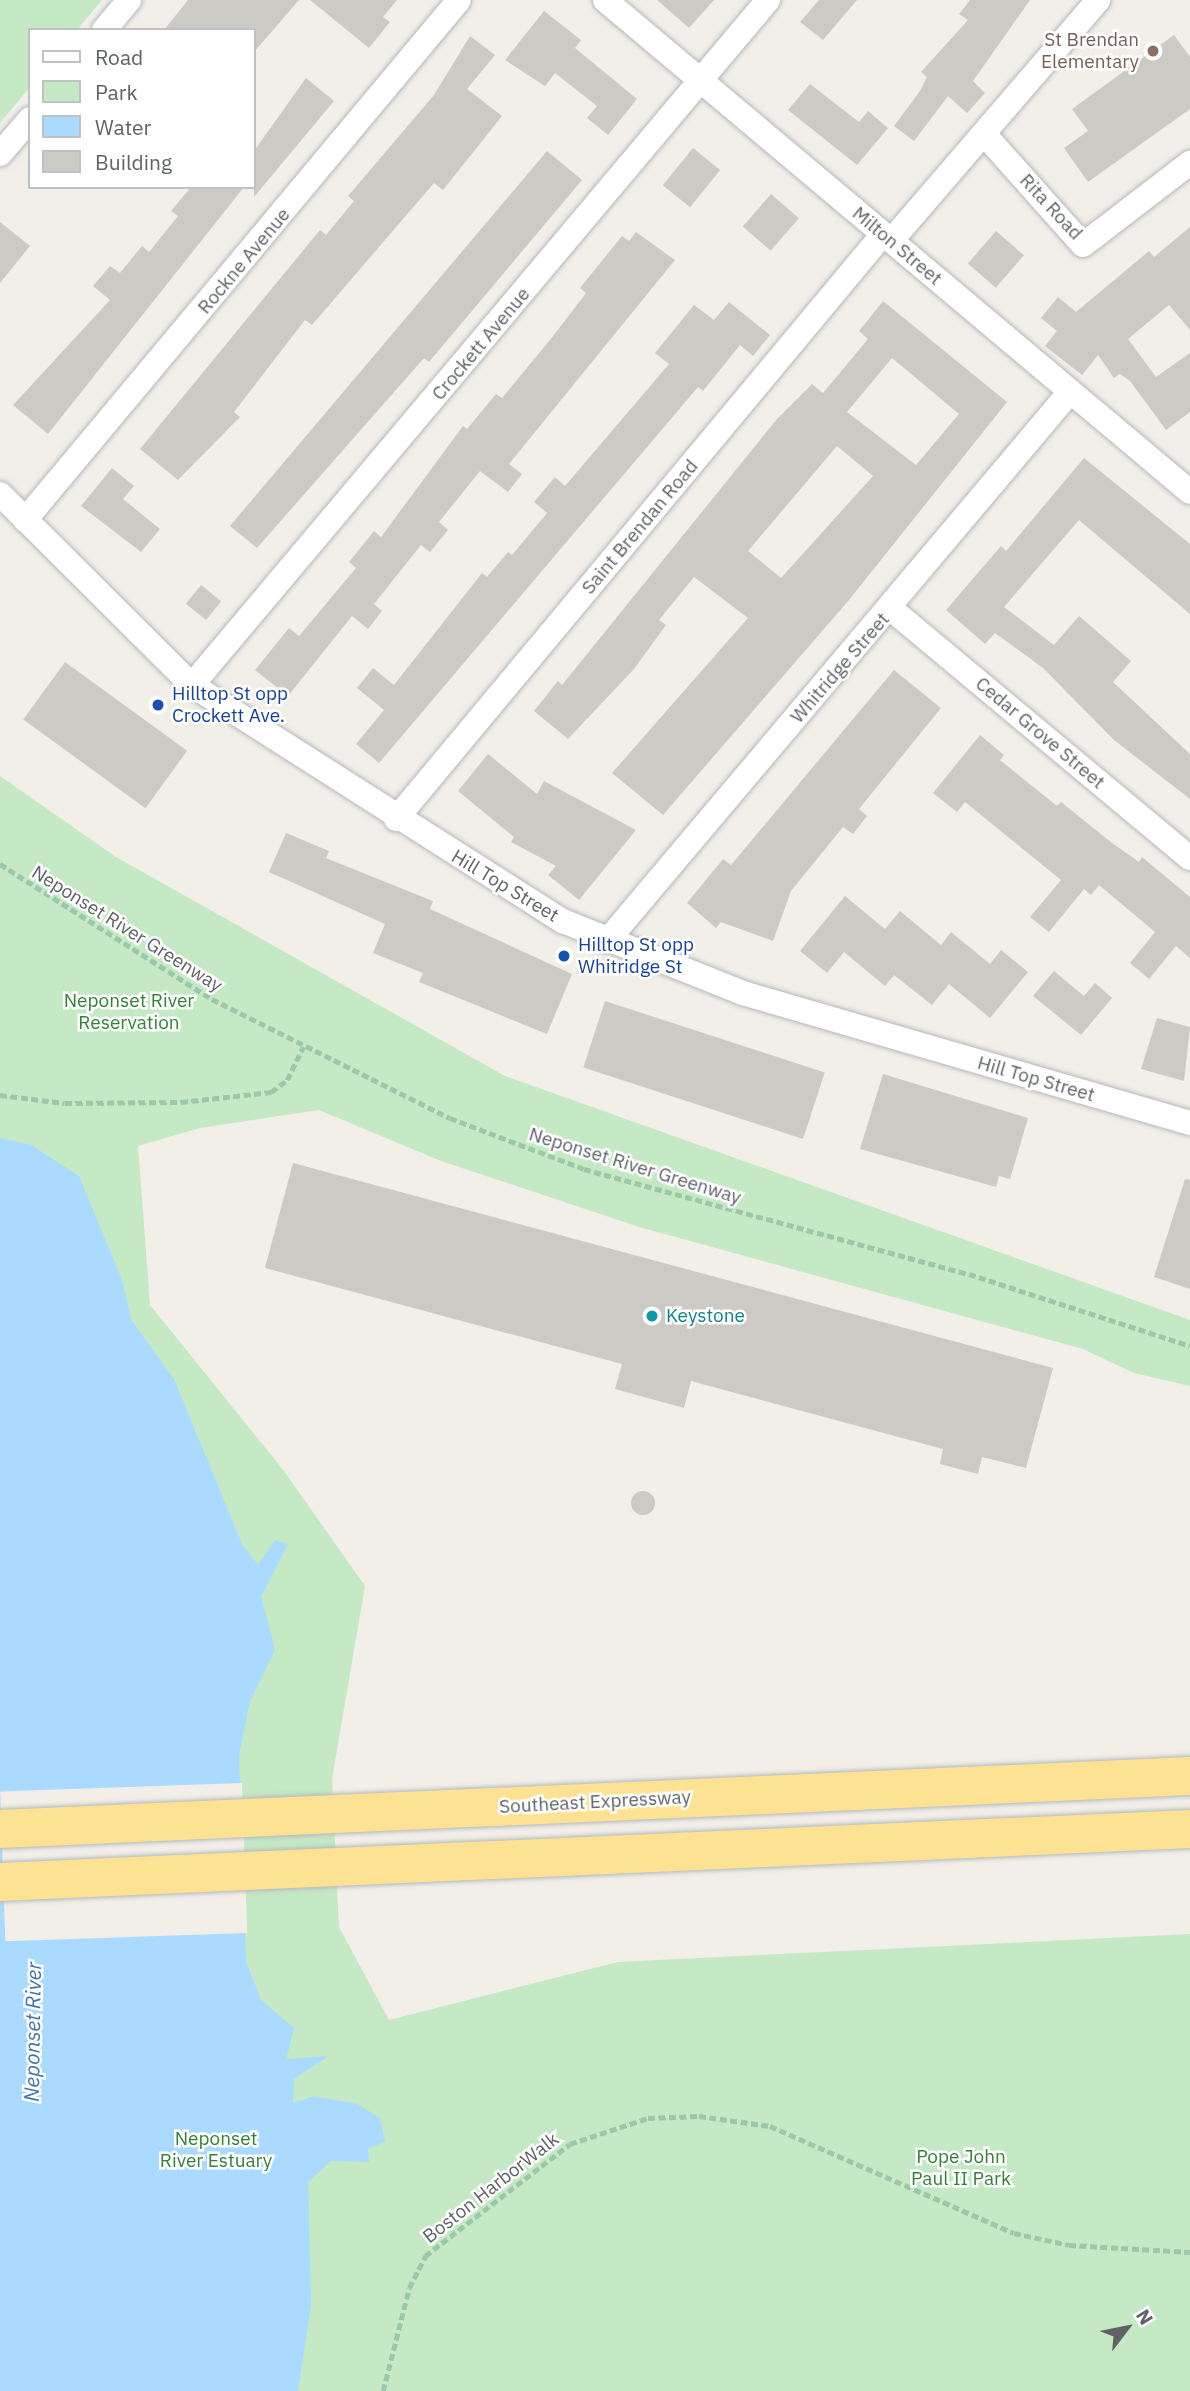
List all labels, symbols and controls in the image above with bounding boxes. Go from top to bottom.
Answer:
legend [28,28,256,189]
place label: St Brendan Elementary [1041,29,1139,73]
text: Road [95,43,143,71]
marker: St Brendan Elementary [1145,43,1161,59]
text: Park [95,78,138,106]
text: Water [95,113,151,141]
text: Building [95,148,172,176]
street label: Rita Road [1015,169,1087,245]
street label: Milton Street [848,202,946,290]
street label: Rockne Avenue [193,203,295,319]
street label: Crockett Avenue [427,283,535,405]
street label: Saint Brendan Road [577,455,703,599]
street label: Whitridge Street [786,608,894,728]
street label: Cedar Grove Street [971,672,1109,794]
place label: Hilltop St opp Crockett Ave. [172,683,288,727]
marker: Hilltop St opp Crockett Ave. [150,697,166,713]
street label: Hill Top Street [447,845,563,927]
street label: Neponset River Greenway [27,861,227,997]
place label: Hilltop St opp Whitridge St [578,934,694,978]
marker: Hilltop St opp Whitridge St [556,948,572,964]
park label: Neponset River Reservation [64,990,194,1034]
street label: Hill Top Street [975,1051,1097,1107]
street label: Neponset River Greenway [526,1123,744,1209]
place label: Keystone [666,1305,745,1327]
marker: Keystone [644,1308,660,1324]
street label: Southeast Expressway [499,1786,691,1818]
water label: Neponset River [18,1962,46,2102]
park label: Neponset River Estuary [160,2128,272,2172]
street label: Boston HarborWalk [418,2128,564,2248]
park label: Pope John Paul II Park [911,2146,1011,2190]
north arrow [1092,2293,1162,2363]
text: N [1131,2305,1159,2329]

